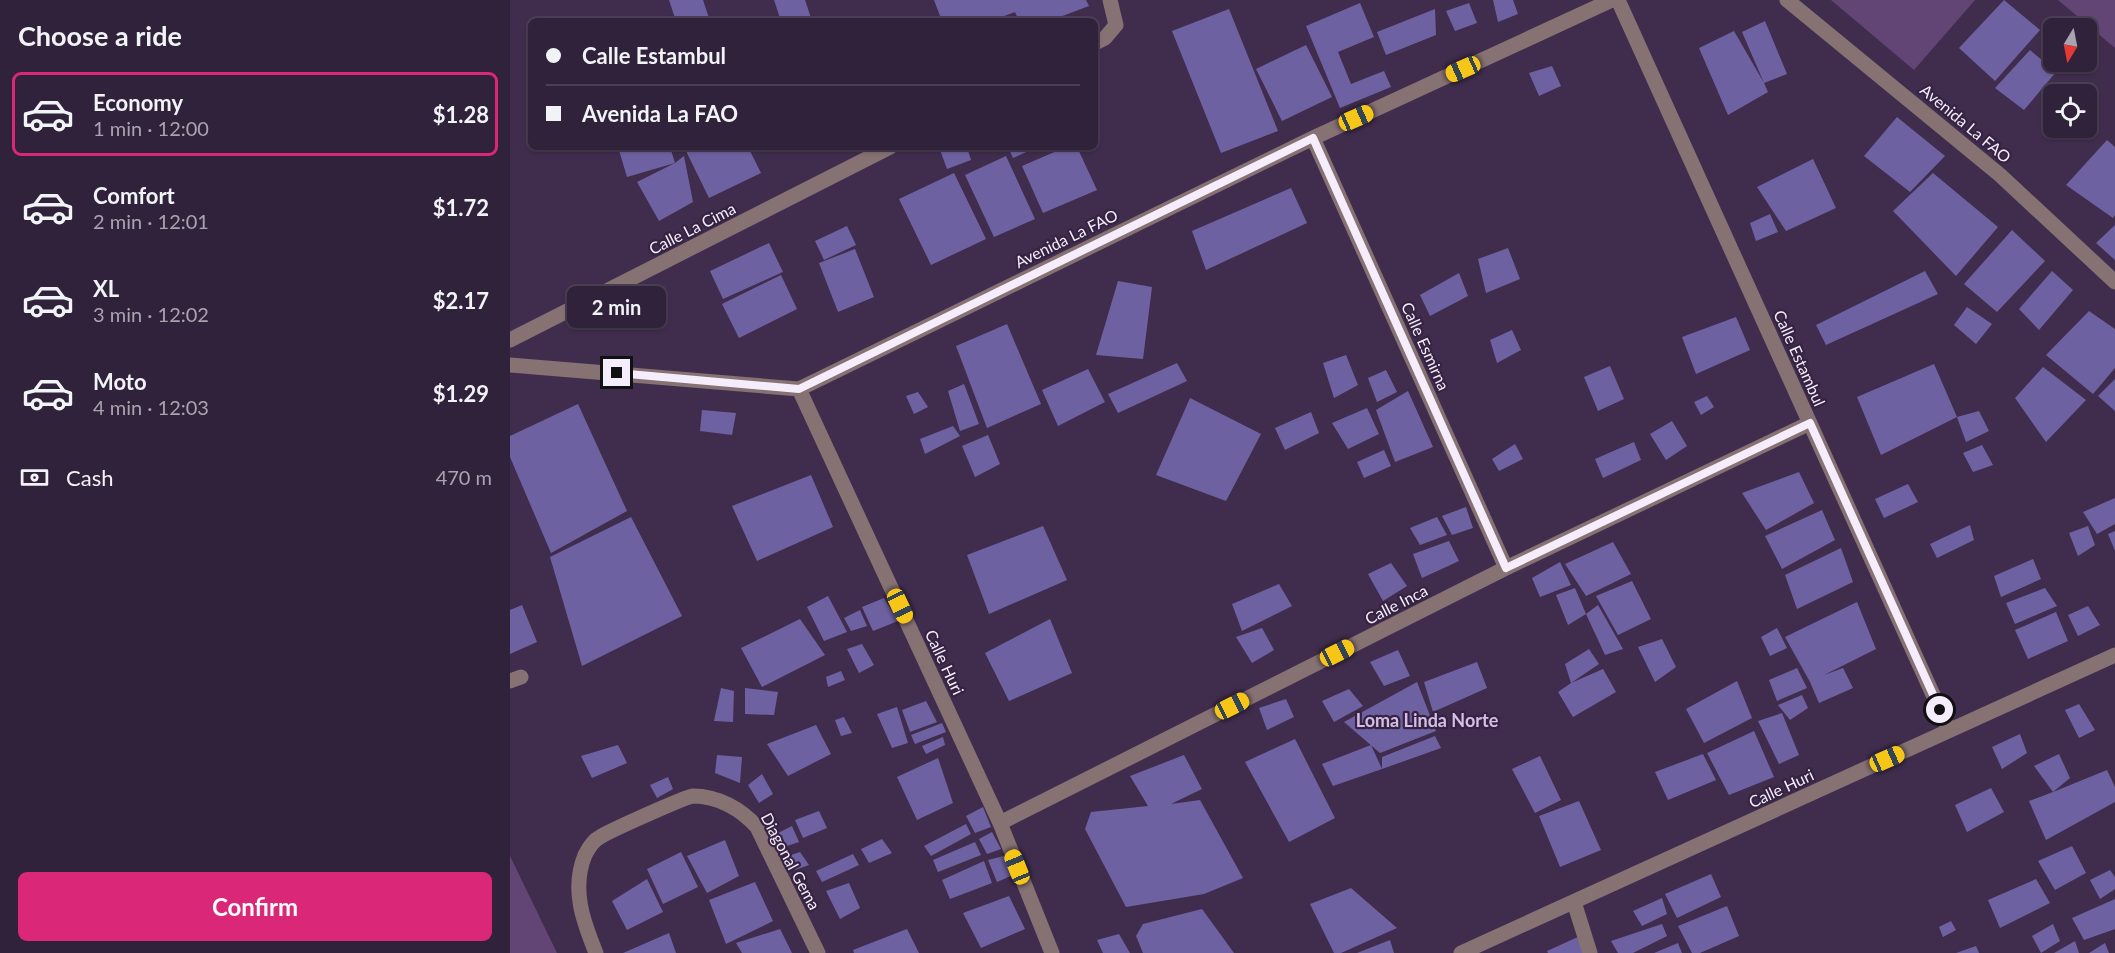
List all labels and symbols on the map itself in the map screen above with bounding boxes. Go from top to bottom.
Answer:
north arrow [2043,18,2097,72]
car [1443,53,1483,85]
street label: Avenida La FAO [1917,80,2015,166]
car [1336,102,1376,134]
street label: Calle La Cima [646,198,738,258]
street label: Avenida La FAO [1011,205,1121,271]
callout: 2 min [567,286,666,328]
street label: Calle Esmirna [1398,299,1454,393]
street label: Calle Estambul [1770,307,1830,409]
route end [603,359,630,386]
street label: Calle Inca [1362,580,1430,628]
car [884,586,916,626]
street label: Calle Huri [922,627,968,697]
car [1317,637,1357,669]
car [1212,690,1252,722]
route start [1926,696,1953,723]
district label: Loma Linda Norte [1356,709,1499,731]
car [1867,743,1907,775]
street label: Calle Huri [1746,765,1816,811]
street label: Diagonal Gema [758,809,824,913]
car [1002,847,1032,887]

